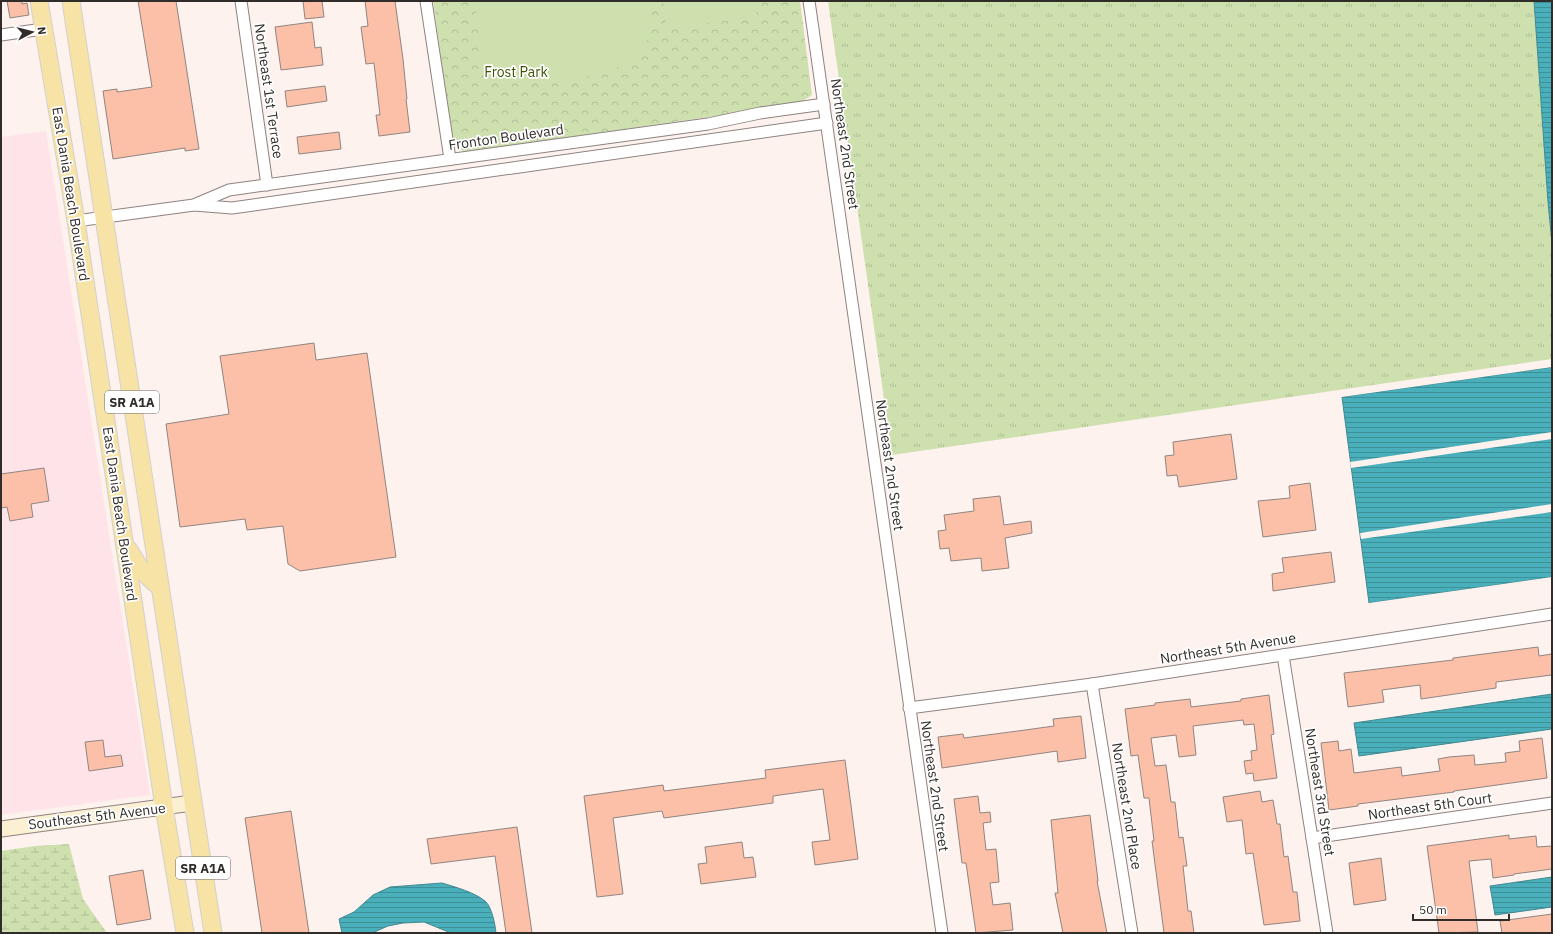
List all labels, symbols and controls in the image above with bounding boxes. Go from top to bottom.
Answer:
north arrow [12,12,52,52]
street label: Northeast 1st Terrace [251,22,287,160]
text: N [34,26,49,36]
park label: Frost Park [484,63,548,81]
street label: Northeast 2nd Street [827,77,863,211]
street label: East Dania Beach Boulevard [48,106,94,282]
street label: Fronton Boulevard [447,120,565,154]
road number: SR A1A [105,391,159,413]
street label: Northeast 2nd Street [872,398,908,532]
street label: East Dania Beach Boulevard [99,426,141,602]
street label: Northeast 5th Avenue [1159,628,1297,668]
street label: Northeast 2nd Street [917,719,953,853]
street label: Northeast 3rd Street [1301,727,1339,857]
street label: Northeast 2nd Place [1108,741,1146,871]
street label: Northeast 5th Court [1367,788,1493,824]
street label: Southeast 5th Avenue [27,799,167,833]
road number: SR A1A [176,857,230,879]
scale bar [1413,896,1509,922]
text: 50 m [1419,902,1447,917]

